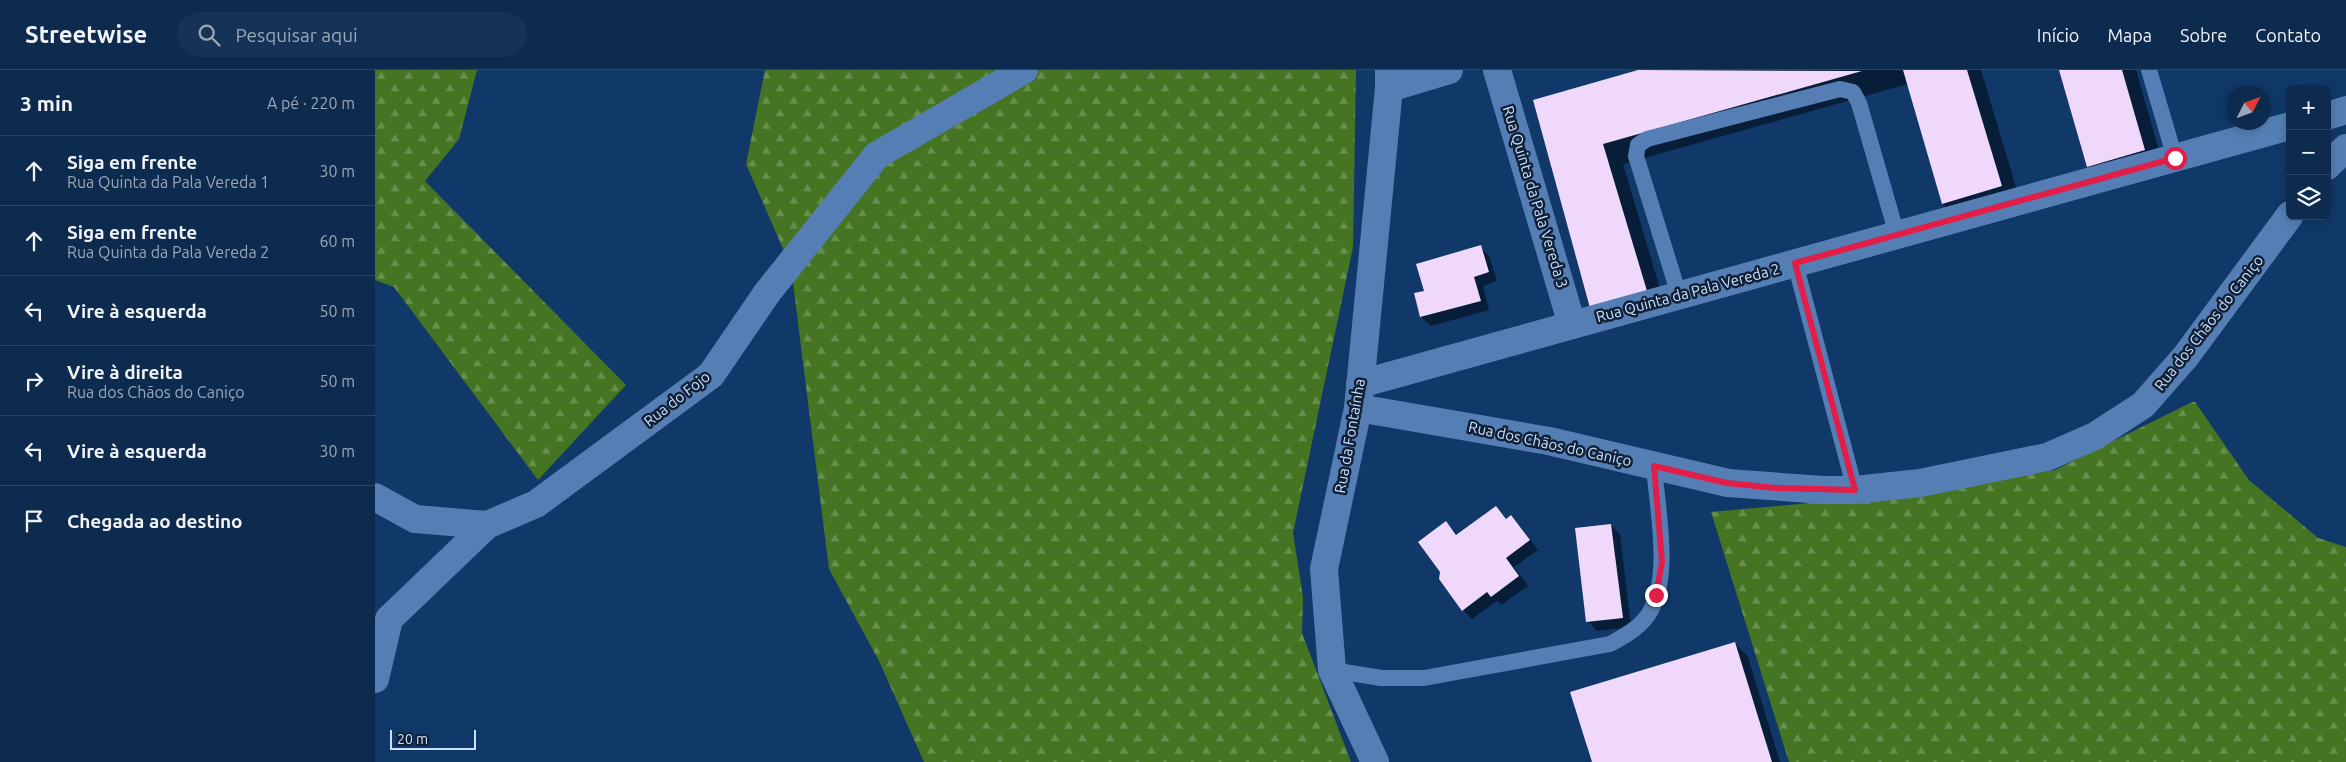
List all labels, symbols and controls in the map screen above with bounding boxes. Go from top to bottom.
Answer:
search box [177,12,527,57]
text: Streetwise [25,21,147,48]
icon: search [195,21,223,49]
text: Pesquisar aqui [235,24,358,46]
text: Início [2037,25,2079,45]
text: Mapa [2107,25,2152,45]
text: Sobre [2180,25,2227,45]
text: Contato [2255,25,2321,45]
north arrow [2226,85,2271,130]
map controls [2286,85,2331,220]
button: + [2286,85,2331,130]
text: 3 min [20,91,73,115]
text: A pé · 220 m [267,94,355,112]
street label: Rua Quinta da Pala Vereda 3 [1500,104,1571,290]
button: − [2286,130,2331,175]
route start [2164,147,2187,170]
text: Siga em frente [67,151,197,173]
icon: ahead [20,157,48,185]
text: 30 m [319,162,355,180]
text: Rua Quinta da Pala Vereda 1 [67,173,269,191]
button: layers [2286,175,2331,220]
text: Siga em frente [67,221,197,243]
icon: ahead [20,227,48,255]
text: 60 m [319,232,355,250]
text: Rua Quinta da Pala Vereda 2 [67,243,269,261]
street label: Rua dos Chãos do Caniço [2151,252,2267,394]
street label: Rua Quinta da Pala Vereda 2 [1594,260,1782,325]
icon: left [20,297,48,325]
text: Vire à esquerda [67,300,207,322]
text: 50 m [319,302,355,320]
text: Vire à direita [67,361,183,383]
icon: right [20,367,48,395]
street label: Rua do Fojo [640,368,713,430]
text: 50 m [319,372,355,390]
street label: Rua da Fontaínha [1331,377,1368,495]
text: Rua dos Chãos do Caniço [67,383,245,401]
street label: Rua dos Chãos do Caniço [1467,418,1633,469]
icon: left [20,437,48,465]
text: Vire à esquerda [67,440,207,462]
text: 30 m [319,442,355,460]
icon: arrive [20,507,48,535]
text: Chegada ao destino [67,510,243,532]
route end [1645,584,1668,607]
scale bar [390,727,476,750]
text: 20 m [397,731,428,747]

